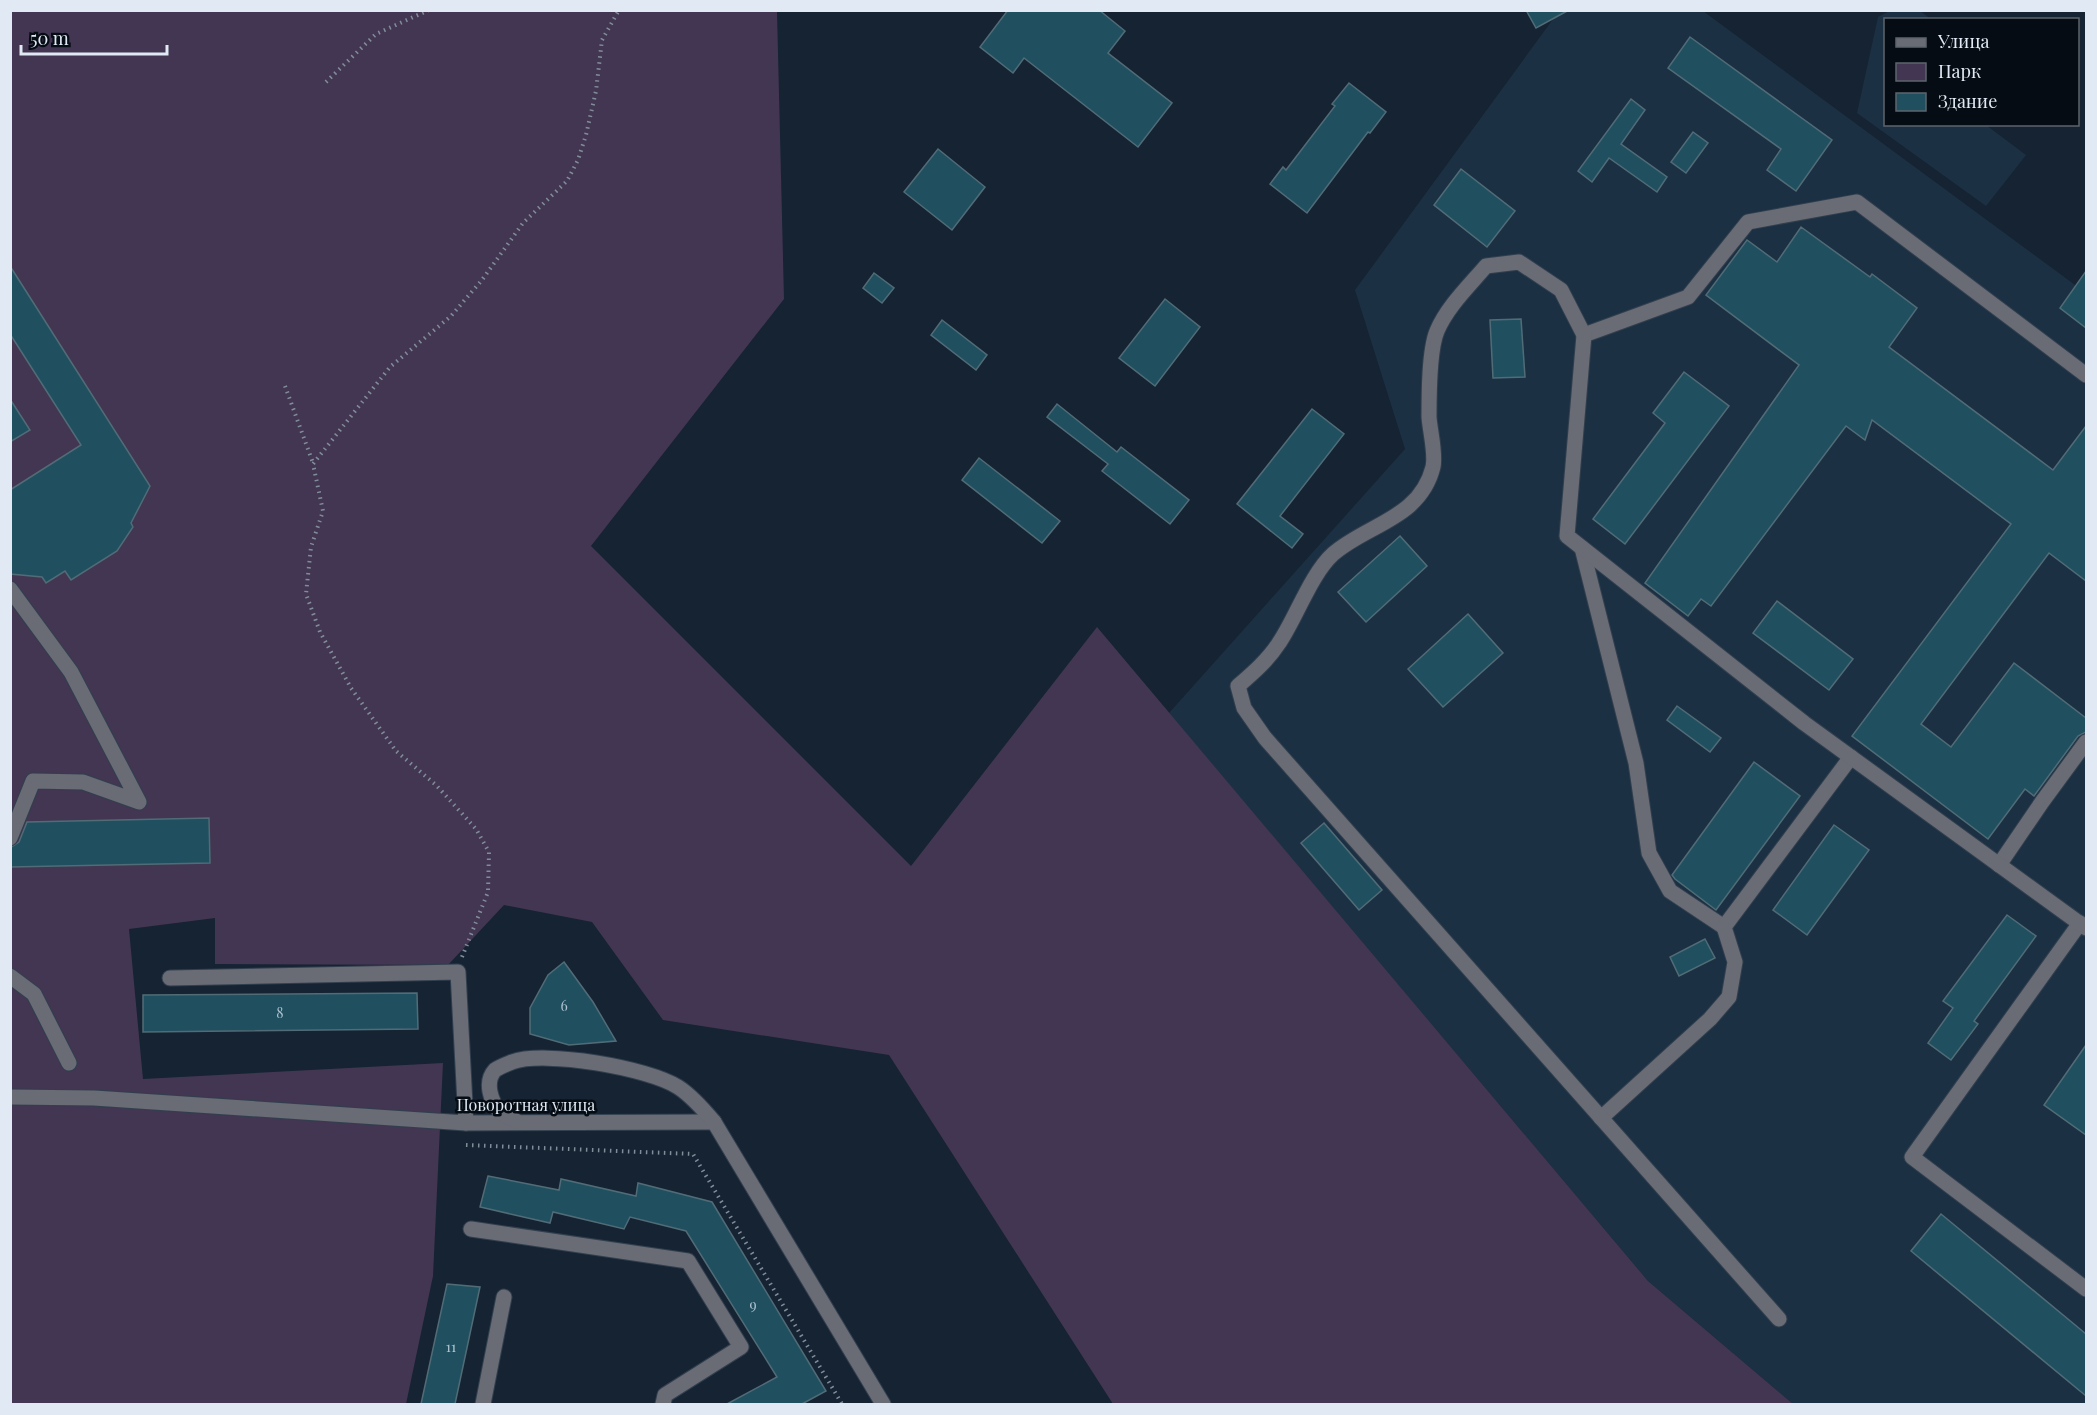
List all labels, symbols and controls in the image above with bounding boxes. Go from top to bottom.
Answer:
scale bar [21,18,166,56]
legend [1884,18,2079,126]
text: 50 m [30,26,69,50]
text: Улица [1937,29,1989,53]
text: Парк [1938,59,1981,83]
text: Здание [1938,89,1997,113]
house number: 6 [560,996,568,1015]
house number: 8 [276,1003,284,1022]
street label: Поворотная улица [457,1094,595,1115]
house number: 9 [749,1295,757,1314]
house number: 11 [446,1337,456,1356]

